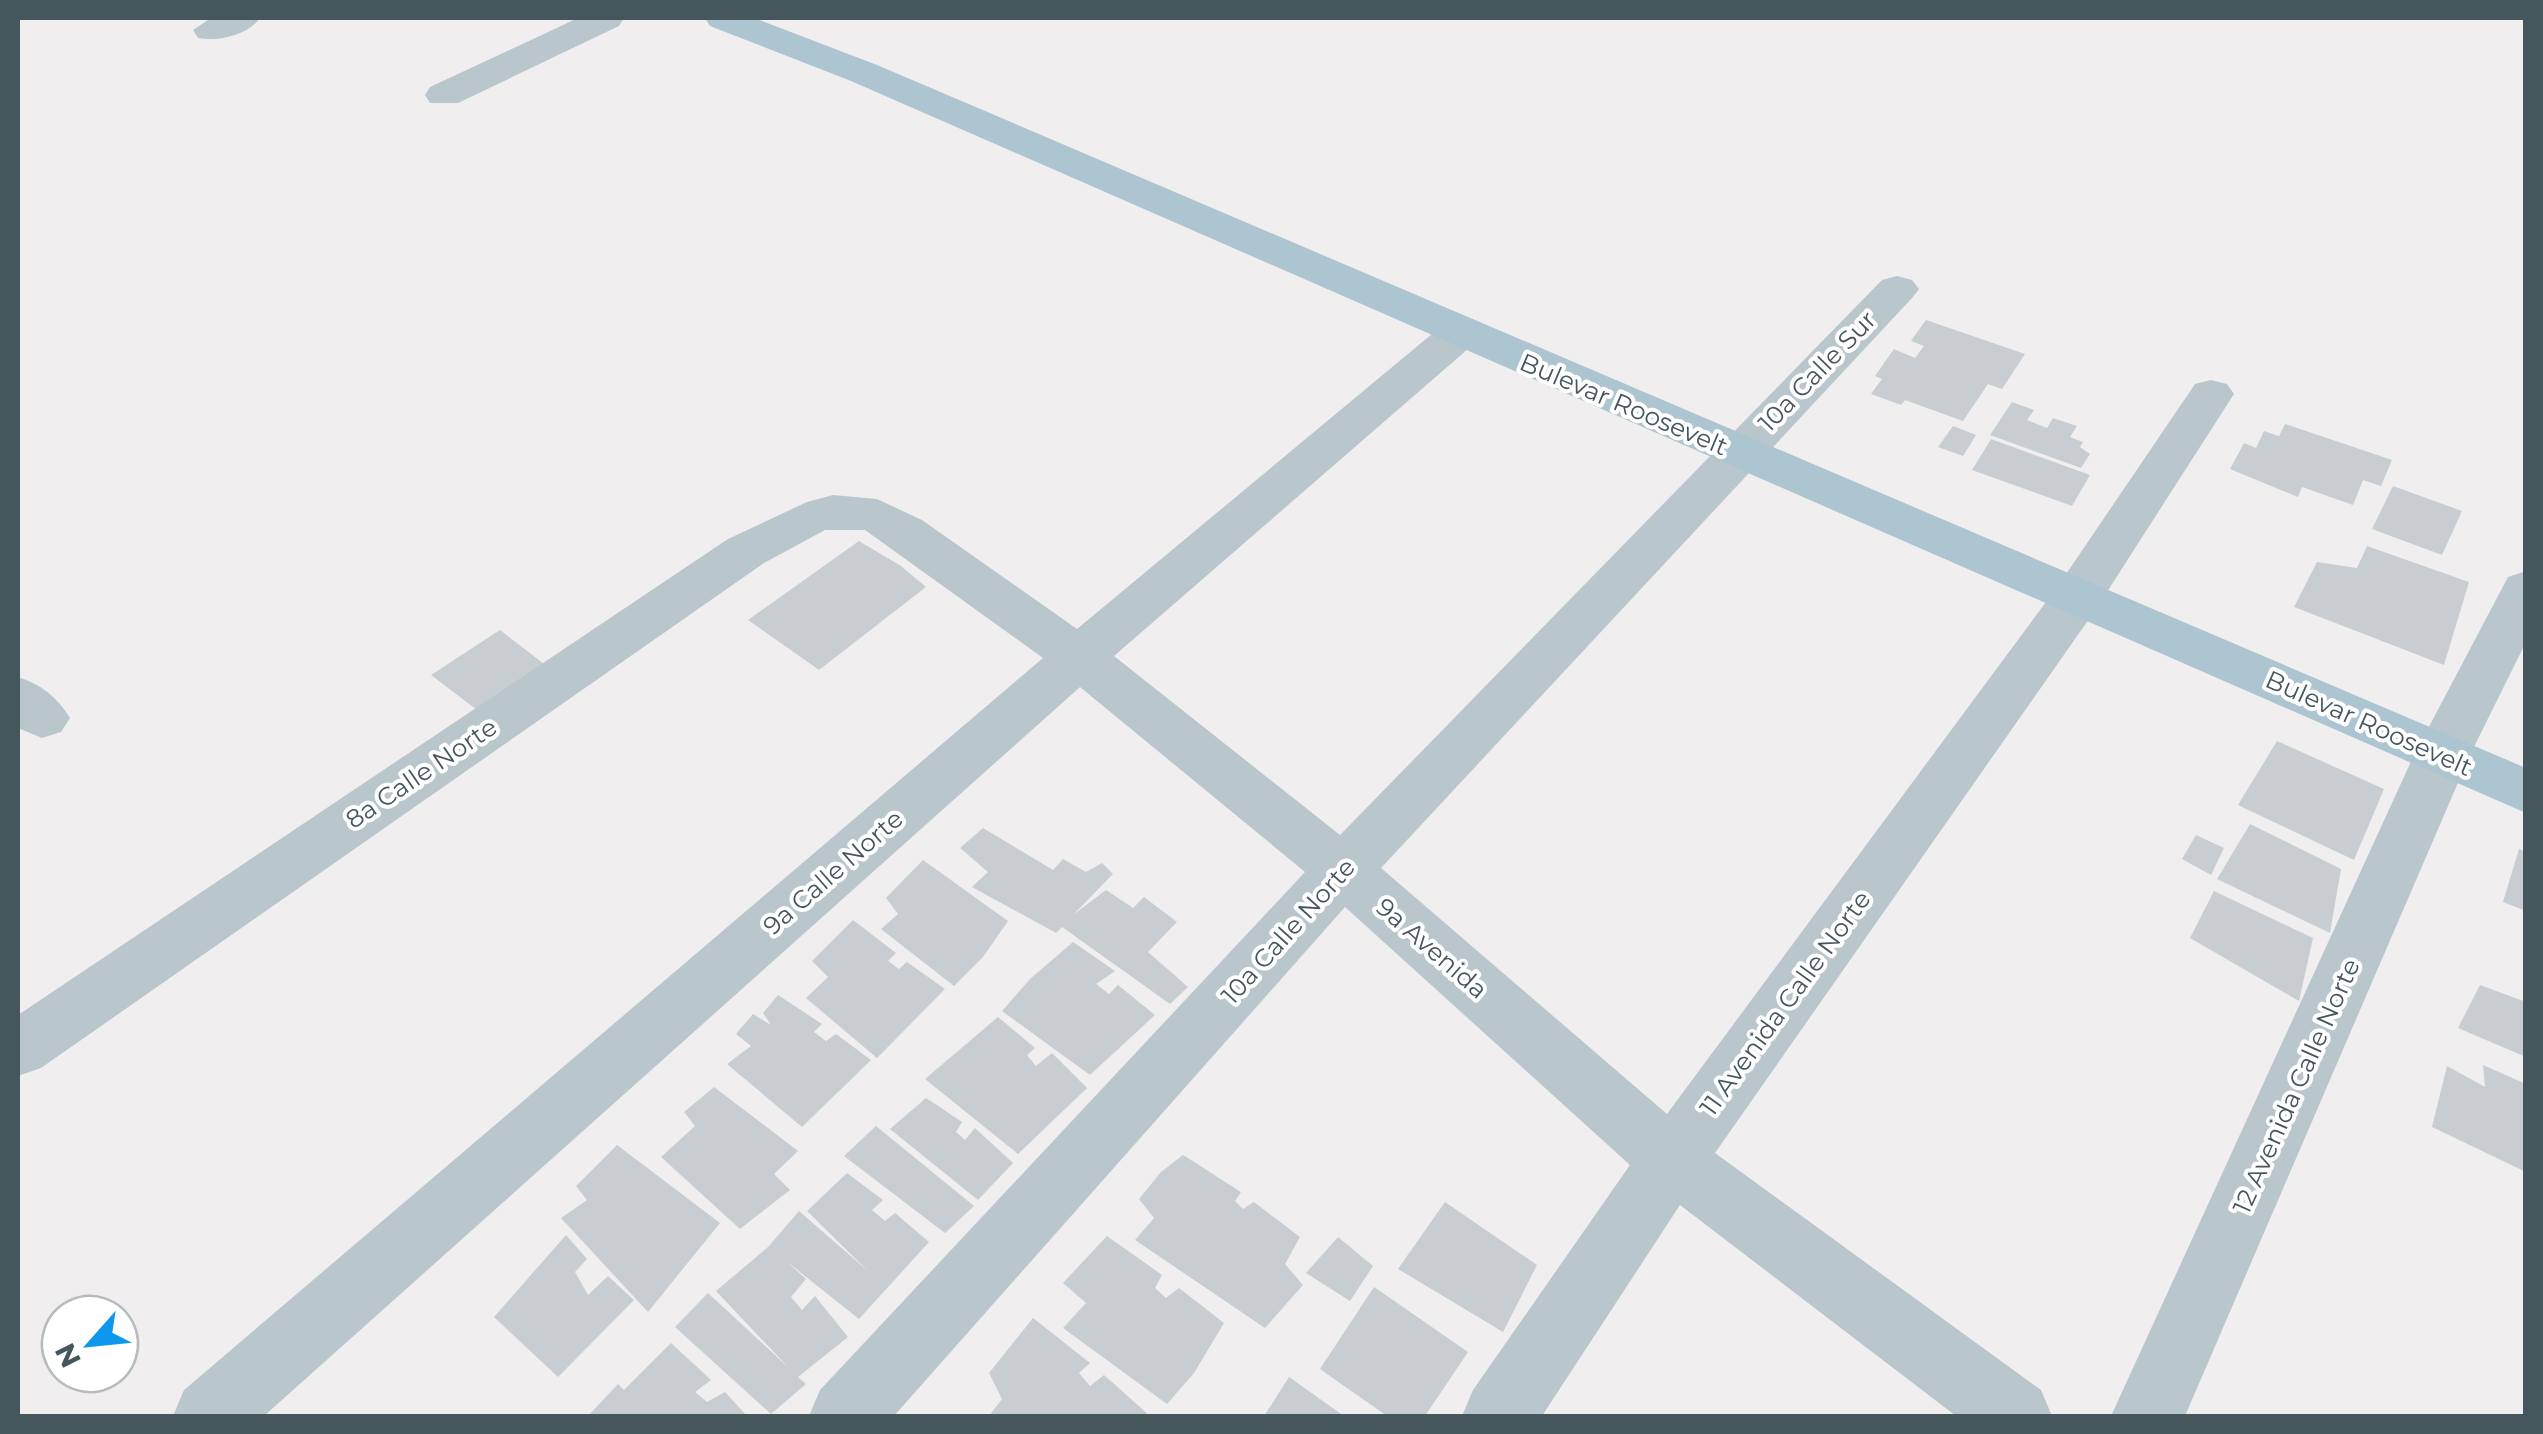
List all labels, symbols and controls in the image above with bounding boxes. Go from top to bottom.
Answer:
street label: 10a Calle Sur [1752,304,1882,438]
street label: Bulevar Roosevelt [1515,347,1733,461]
street label: Bulevar Roosevelt [2261,664,2477,782]
street label: 8a Calle Norte [340,711,502,835]
street label: 9a Calle Norte [757,803,909,941]
street label: 10a Calle Norte [1215,852,1361,1010]
street label: 11 Avenida Calle Norte [1693,885,1877,1121]
street label: 9a Avenida [1370,892,1494,1004]
street label: 12 Avenida Calle Norte [2226,954,2366,1218]
north arrow [40,1294,140,1394]
text: N [47,1338,88,1373]

